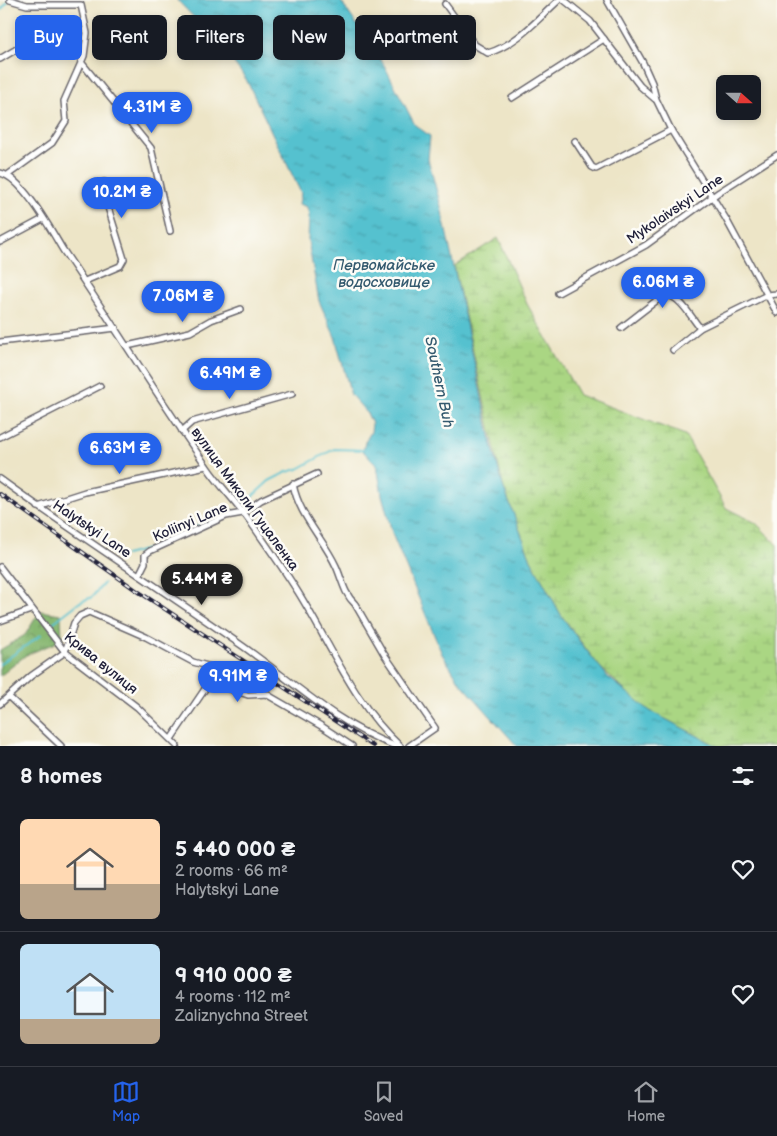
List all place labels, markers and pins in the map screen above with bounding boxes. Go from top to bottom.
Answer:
pin: 4.31M ₴ [106,92,198,134]
pin: 10.2M ₴ [76,176,168,219]
pin: 6.06M ₴ [617,266,709,309]
pin: 7.06M ₴ [137,280,229,323]
pin: 6.49M ₴ [184,358,276,400]
pin: 6.63M ₴ [74,432,166,475]
pin: 5.44M ₴ [156,564,248,606]
pin: 9.91M ₴ [192,660,284,703]

